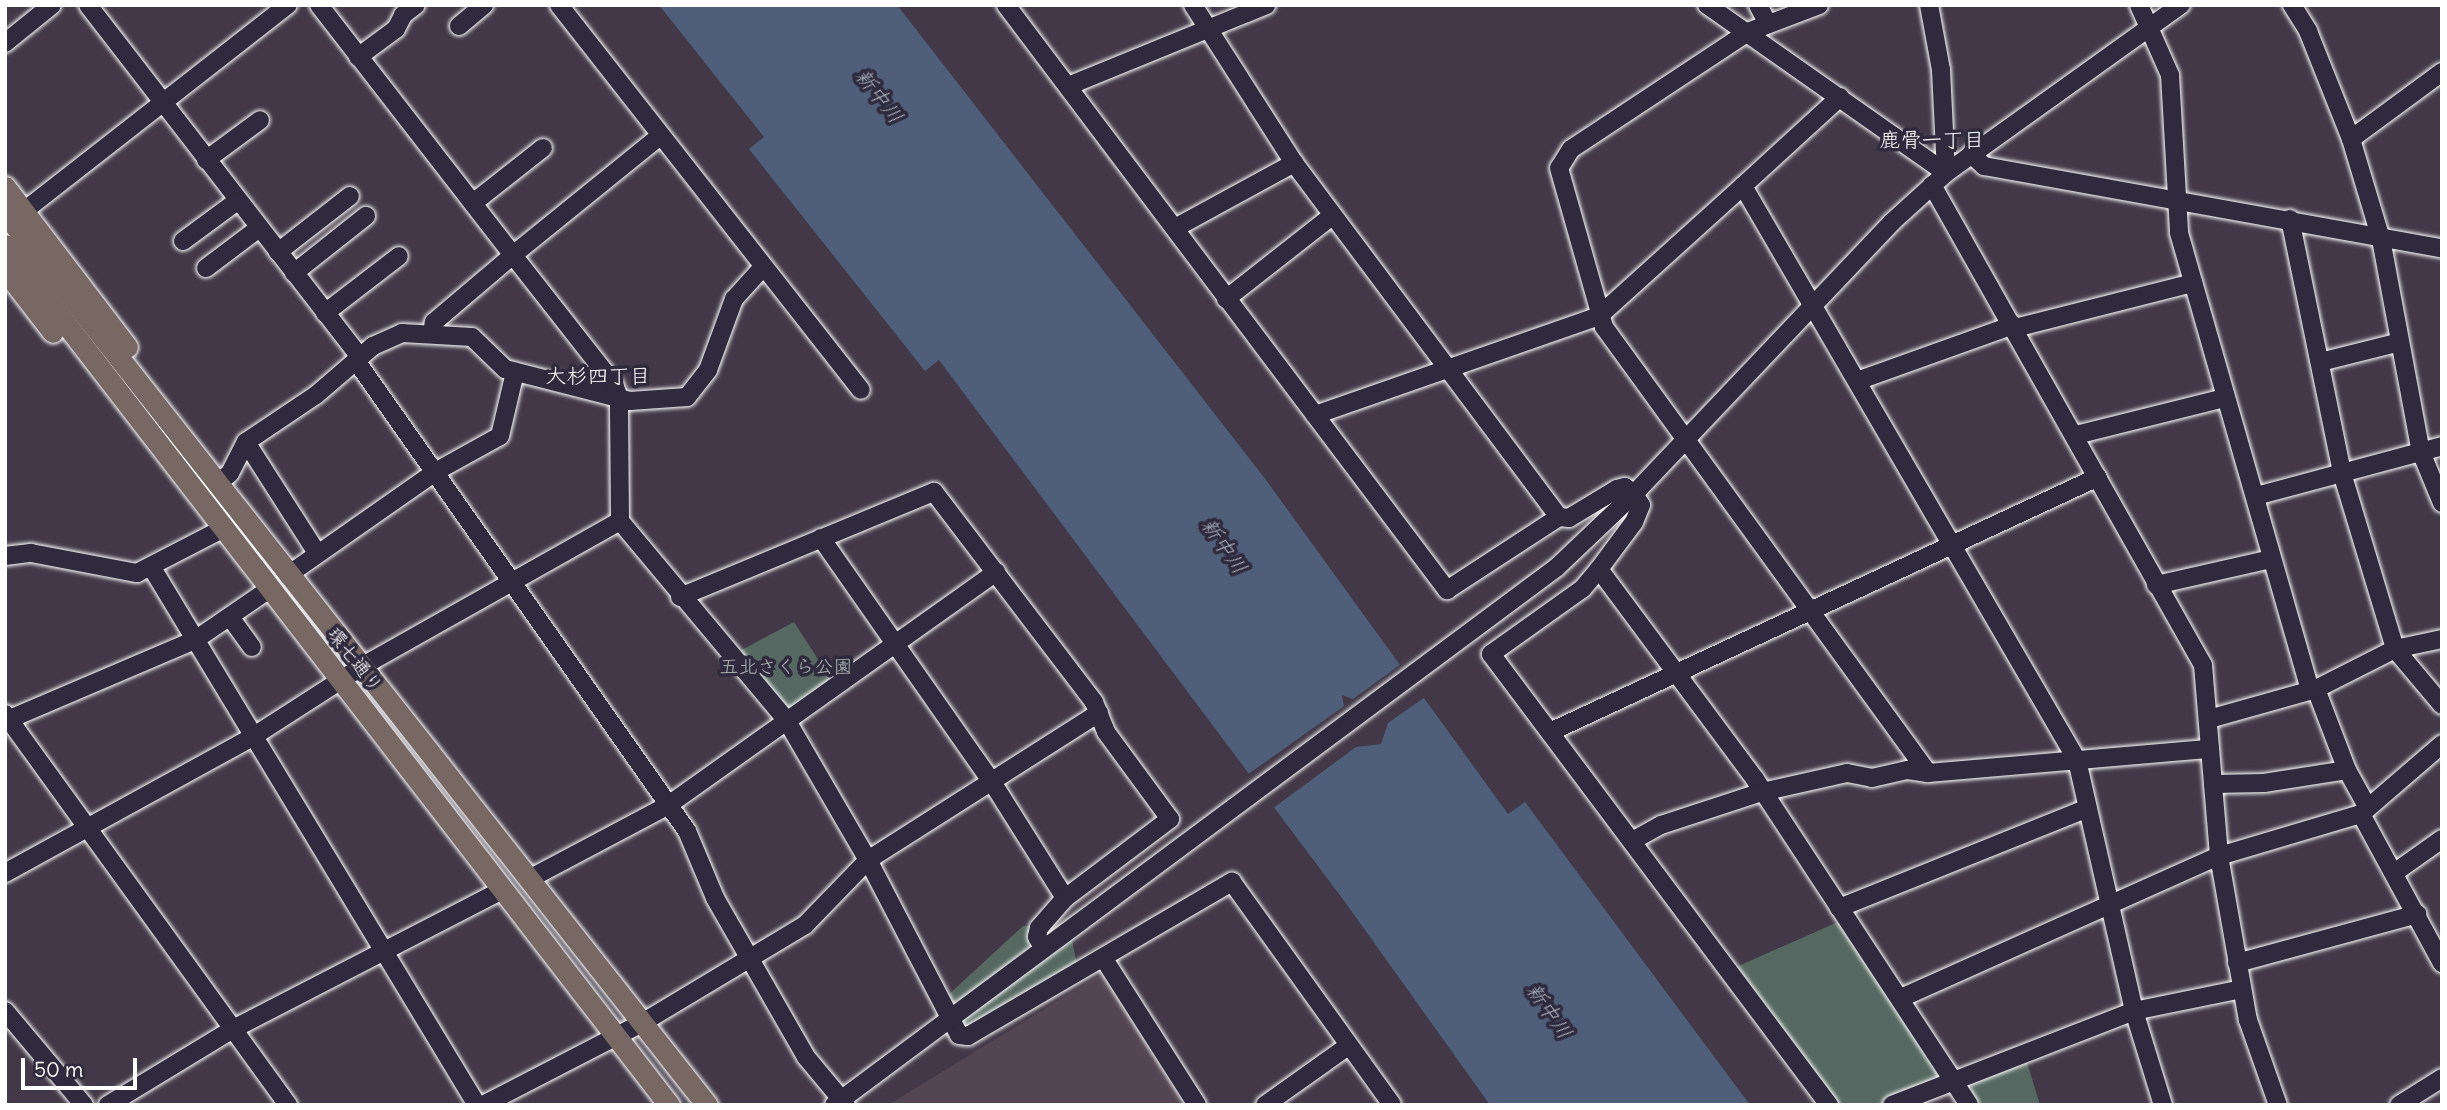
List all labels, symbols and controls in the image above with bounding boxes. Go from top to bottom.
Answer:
water label: 新中川 [850,63,908,129]
district label: 鹿骨一丁目 [1880,127,1984,153]
district label: 大杉四丁目 [546,363,650,389]
water label: 新中川 [1196,513,1252,579]
street label: 環七通り [323,623,387,697]
park label: 五北さくら公園 [720,656,852,678]
water label: 新中川 [1521,978,1577,1044]
scale bar [24,1044,140,1088]
text: 50 m [34,1056,83,1083]

